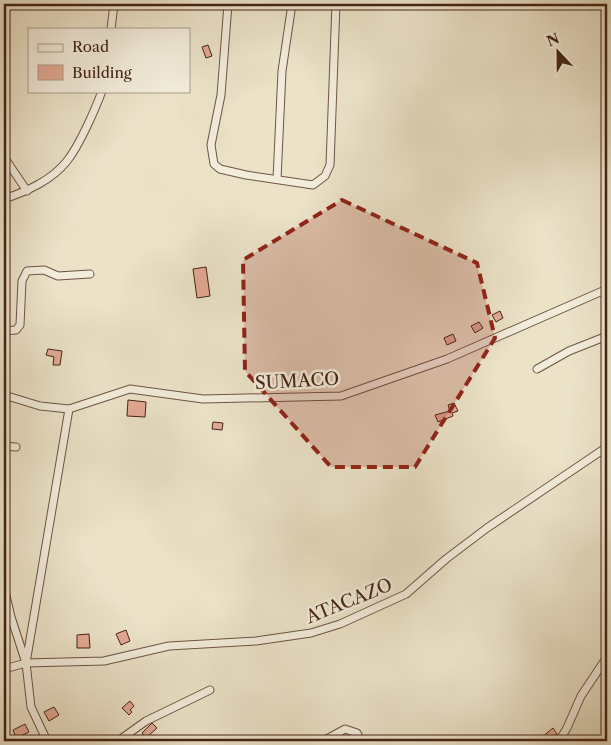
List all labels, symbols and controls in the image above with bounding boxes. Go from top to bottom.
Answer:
legend [28,28,190,92]
north arrow [534,28,584,78]
text: N [544,29,562,51]
text: Road [72,37,109,56]
text: Building [72,63,132,82]
street label: SUMACO [254,368,340,394]
street label: ATACAZO [302,574,395,629]

